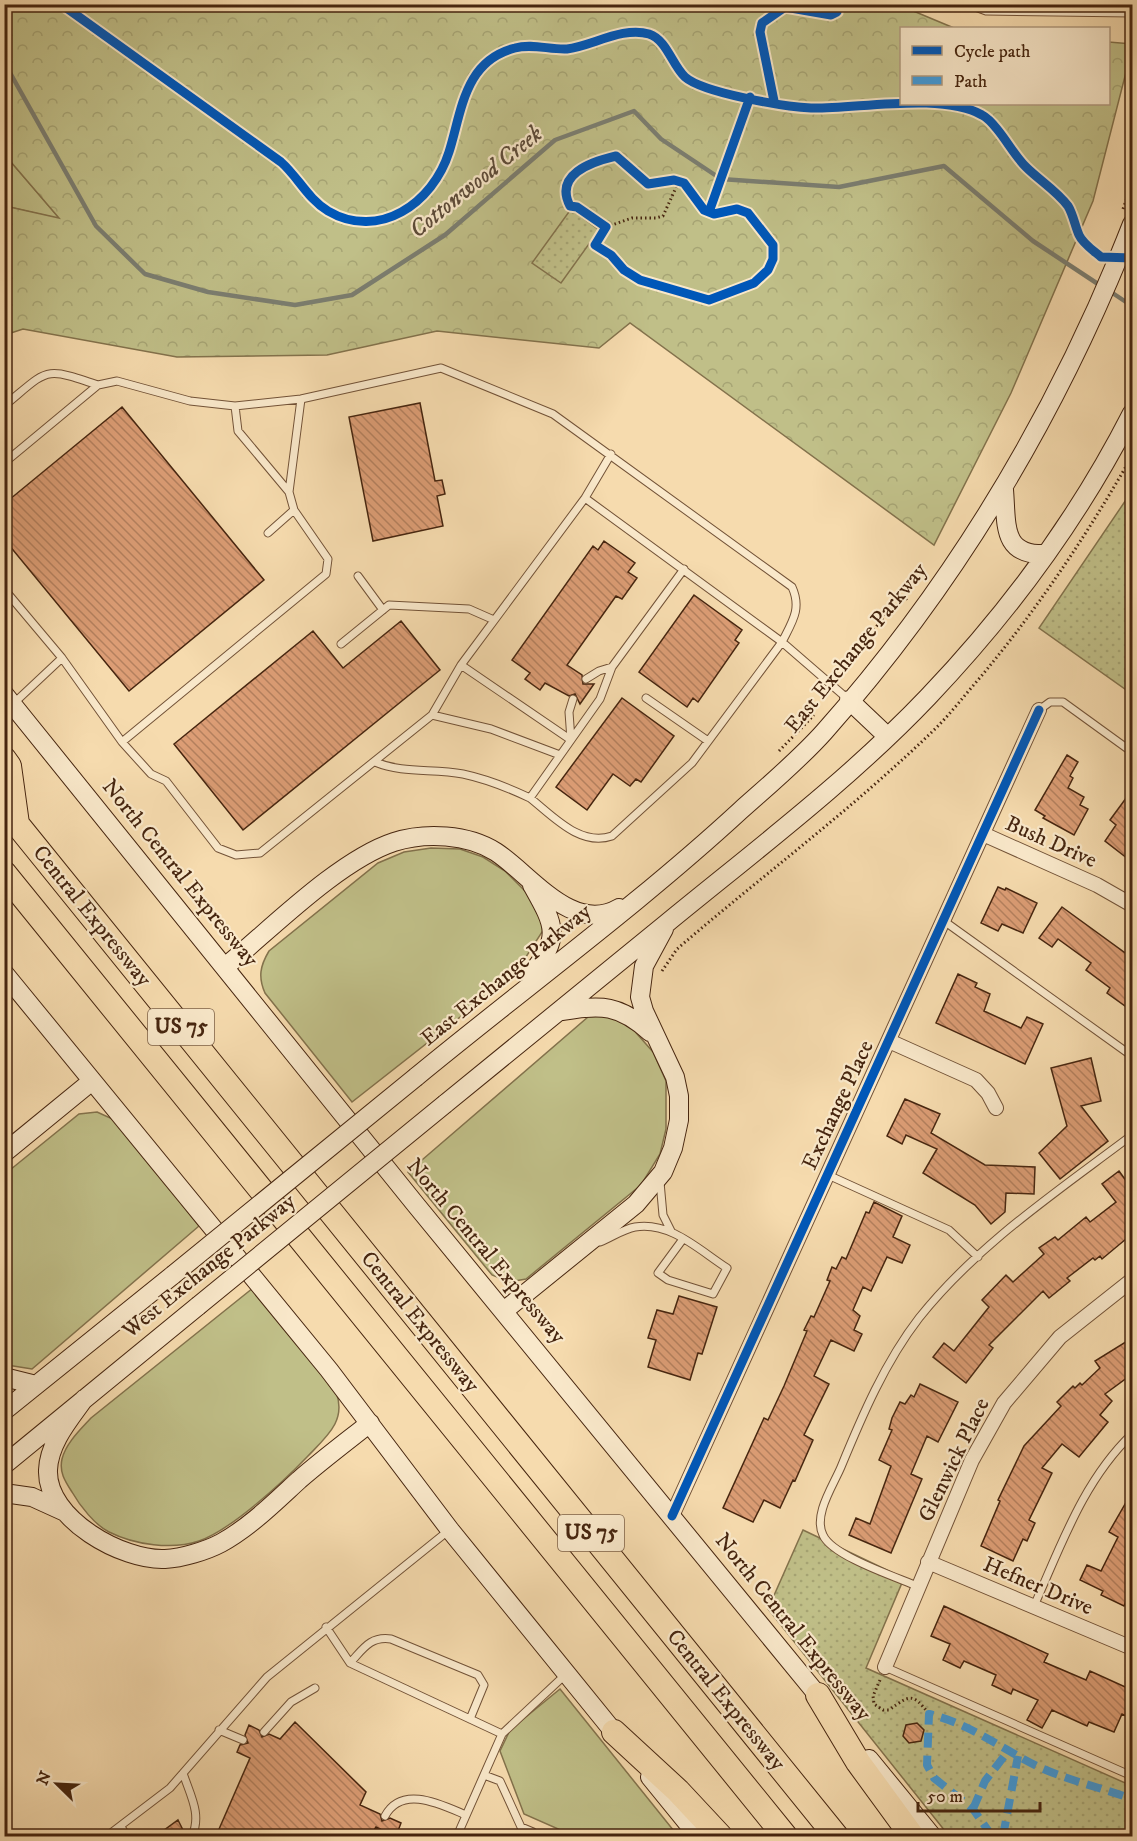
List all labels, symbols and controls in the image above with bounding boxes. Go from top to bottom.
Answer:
legend [900,27,1110,105]
text: Cycle path [954,41,1031,63]
text: Path [954,71,988,93]
water label: Cottonwood Creek [403,119,549,245]
street label: East Exchange Parkway [779,557,933,739]
street label: North Central Expressway [96,774,264,973]
street label: Bush Drive [1001,810,1101,874]
street label: Central Expressway [27,840,158,993]
street label: East Exchange Parkway [415,898,597,1052]
road number: US 75 [148,1009,214,1045]
street label: Exchange Place [796,1036,880,1174]
street label: North Central Expressway [401,1153,571,1349]
street label: West Exchange Parkway [116,1188,301,1345]
street label: Central Expressway [355,1246,485,1398]
street label: Glenwick Place [912,1394,996,1526]
road number: US 75 [558,1515,624,1551]
street label: North Central Expressway [709,1528,877,1726]
street label: Hefner Drive [979,1551,1097,1621]
street label: Central Expressway [661,1624,791,1776]
north arrow [27,1754,87,1814]
text: N [32,1768,56,1788]
scale bar [918,1775,1040,1813]
text: 50 m [927,1786,963,1808]

